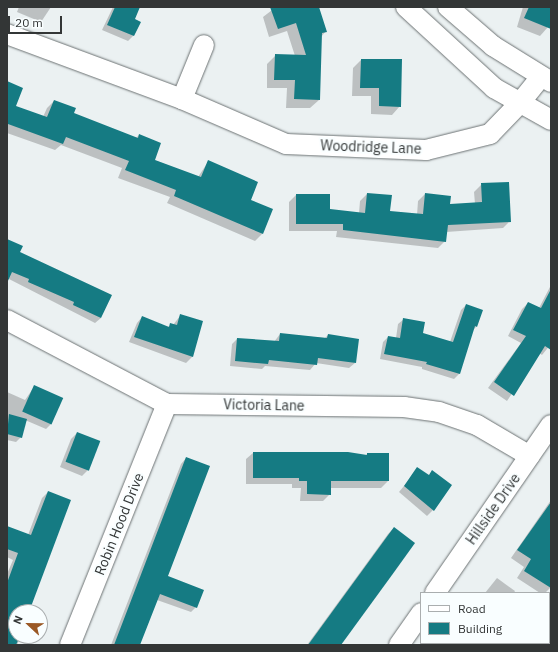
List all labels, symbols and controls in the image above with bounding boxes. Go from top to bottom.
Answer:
scale bar [10,8,64,34]
text: 20 m [15,15,43,30]
street label: Woodridge Lane [320,137,422,157]
street label: Victoria Lane [223,396,305,414]
street label: Robin Hood Drive [91,470,147,578]
street label: Hillside Drive [462,470,524,548]
legend [420,592,550,644]
text: Road [458,601,486,616]
north arrow [8,604,48,644]
text: N [10,614,26,626]
text: Building [458,621,502,636]

